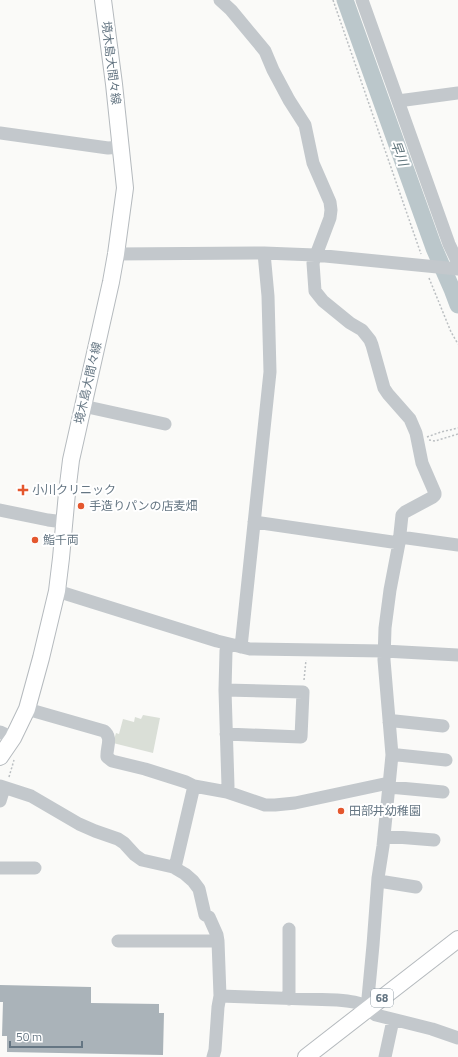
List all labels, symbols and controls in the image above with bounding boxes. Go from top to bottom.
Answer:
street label: 境木島大間々線 [97,20,126,106]
water label: 早川 [386,137,415,171]
street label: 境木島大間々線 [69,340,106,426]
place label: 小川クリニック [32,480,116,499]
marker: 小川クリニック [17,484,29,496]
place label: 手造りパンの店麦畑 [89,496,198,515]
marker: 手造りパンの店麦畑 [76,501,86,511]
place label: 鮨千両 [43,530,79,549]
marker: 鮨千両 [30,535,40,545]
place label: 田部井幼稚園 [349,801,421,820]
marker: 田部井幼稚園 [336,806,346,816]
road number: 68 [371,989,393,1007]
scale bar [10,1023,82,1049]
text: 50 m [16,1027,42,1046]

